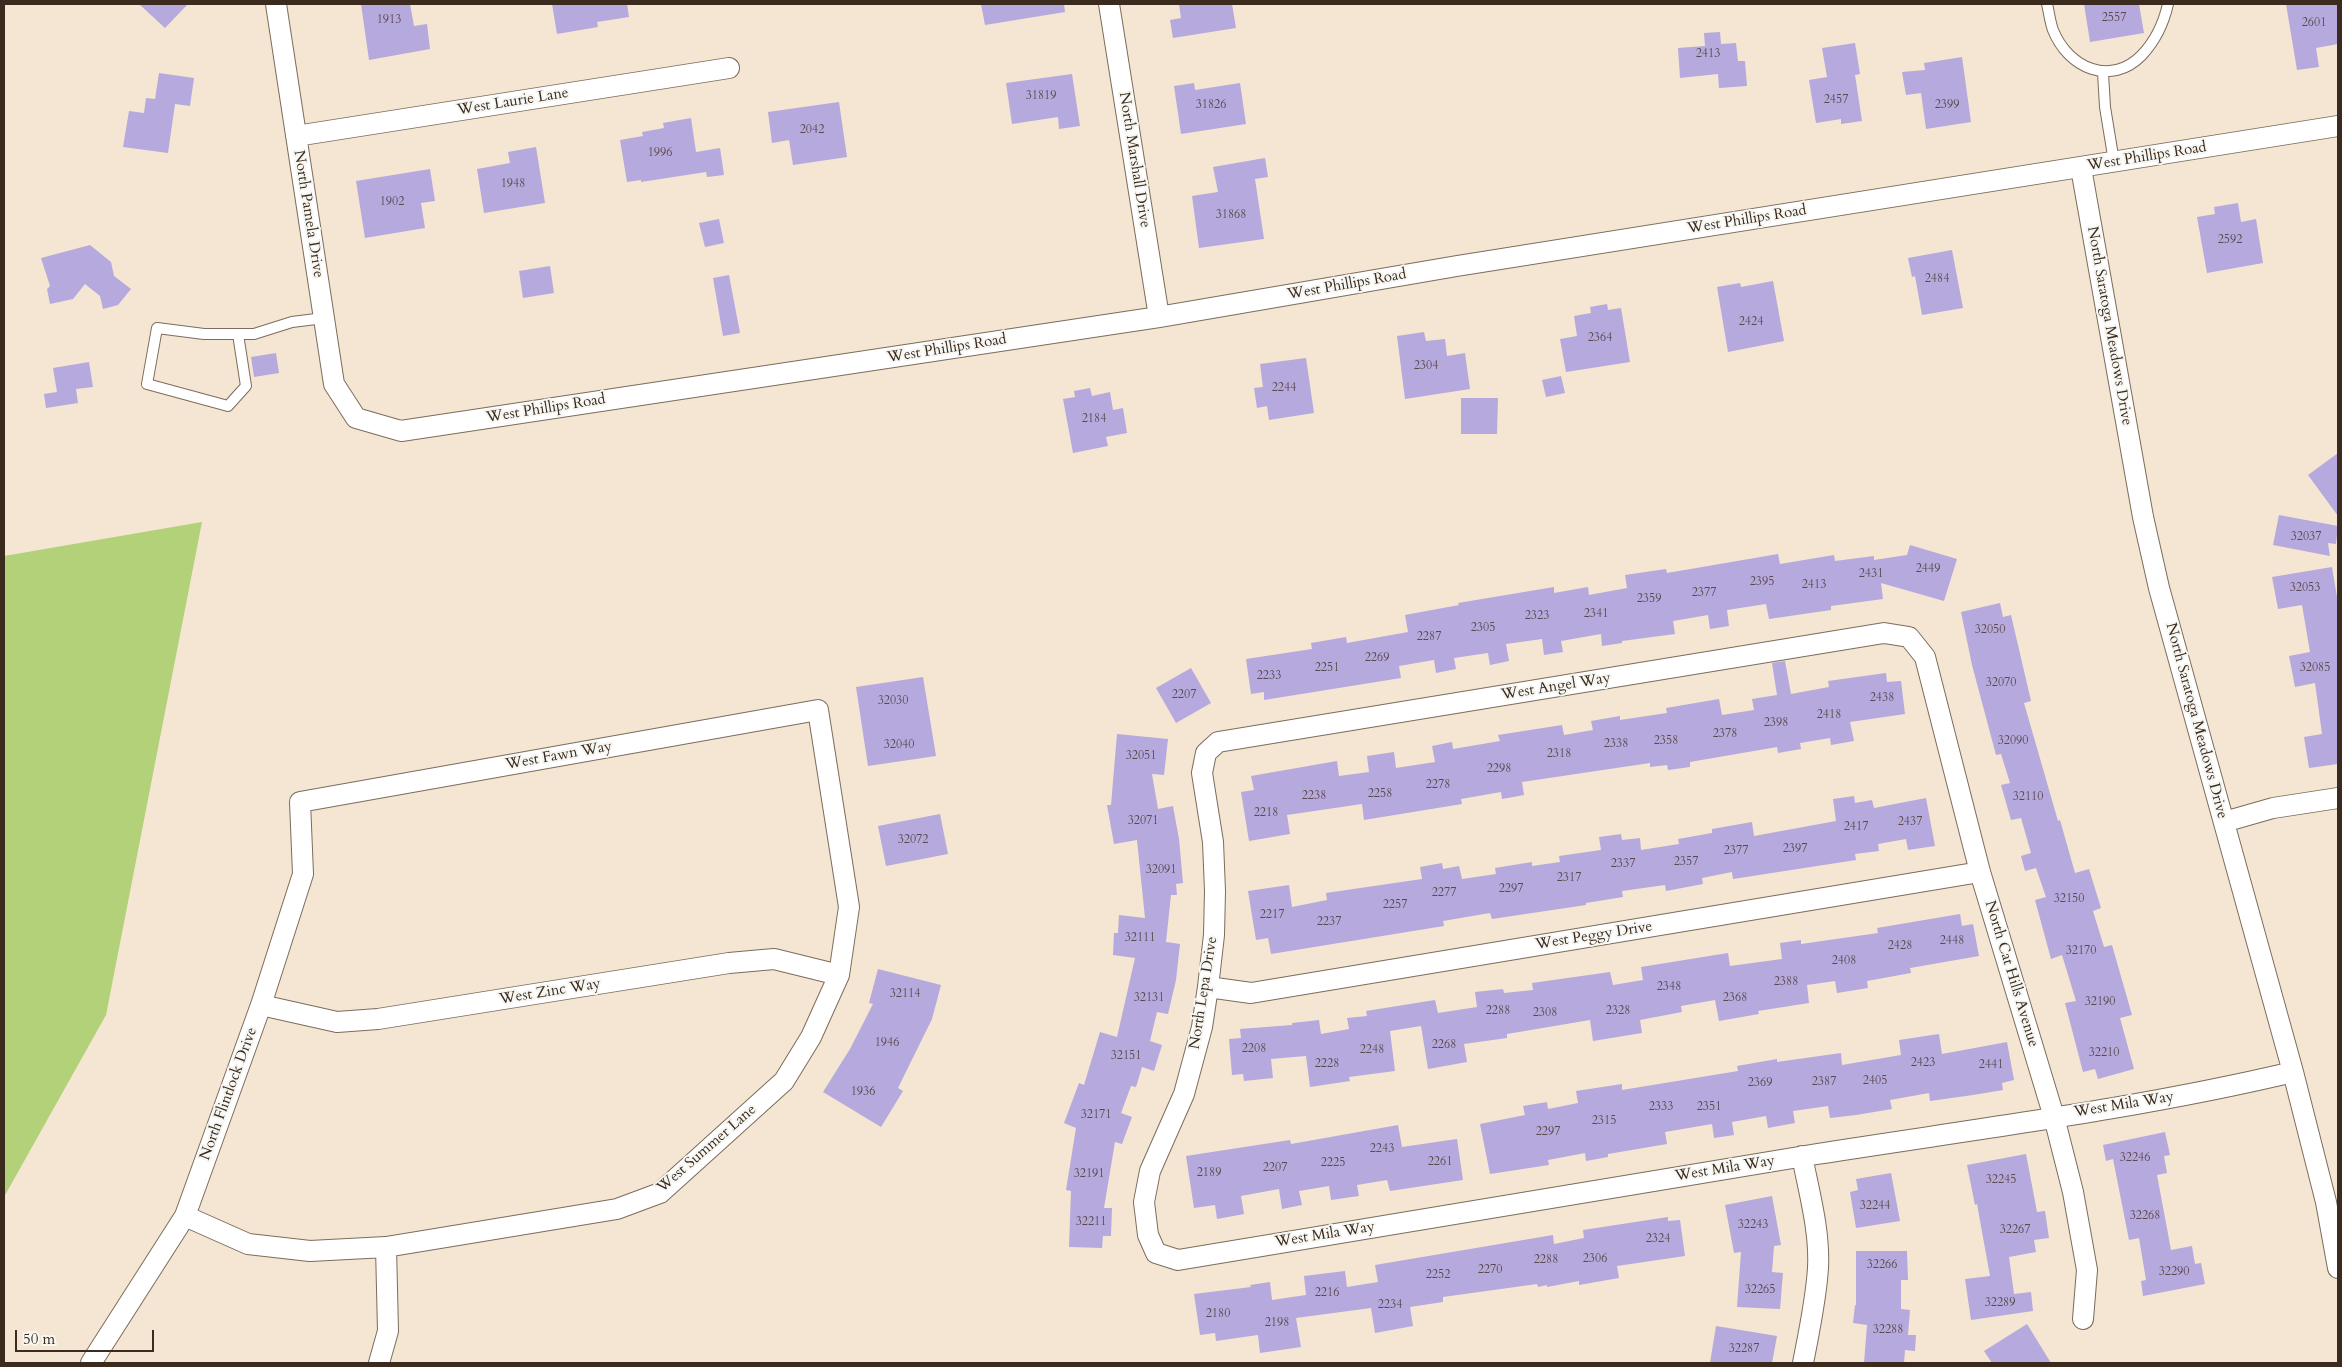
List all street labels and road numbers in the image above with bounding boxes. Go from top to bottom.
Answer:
street label: West Laurie Lane [456,84,570,120]
street label: North Marshall Drive [1114,91,1154,229]
street label: West Phillips Road [2086,139,2208,175]
street label: North Pamela Drive [289,149,327,279]
street label: West Phillips Road [1686,202,1808,238]
street label: North Saratoga Meadows Drive [2083,225,2135,427]
street label: West Phillips Road [1286,266,1408,304]
street label: West Phillips Road [886,331,1008,367]
street label: West Phillips Road [485,391,607,427]
street label: North Saratoga Meadows Drive [2161,621,2231,821]
street label: West Angel Way [1500,669,1612,705]
street label: West Fawn Way [504,738,614,774]
street label: North Cat Hills Avenue [1980,899,2042,1049]
street label: West Peggy Drive [1534,918,1654,954]
street label: North Lepa Drive [1186,935,1222,1051]
street label: West Zinc Way [498,975,602,1009]
street label: North Flintlock Drive [197,1025,261,1163]
street label: West Mila Way [2073,1088,2175,1122]
street label: West Summer Lane [654,1101,760,1197]
street label: West Mila Way [1674,1152,1776,1186]
street label: West Mila Way [1274,1218,1376,1252]

